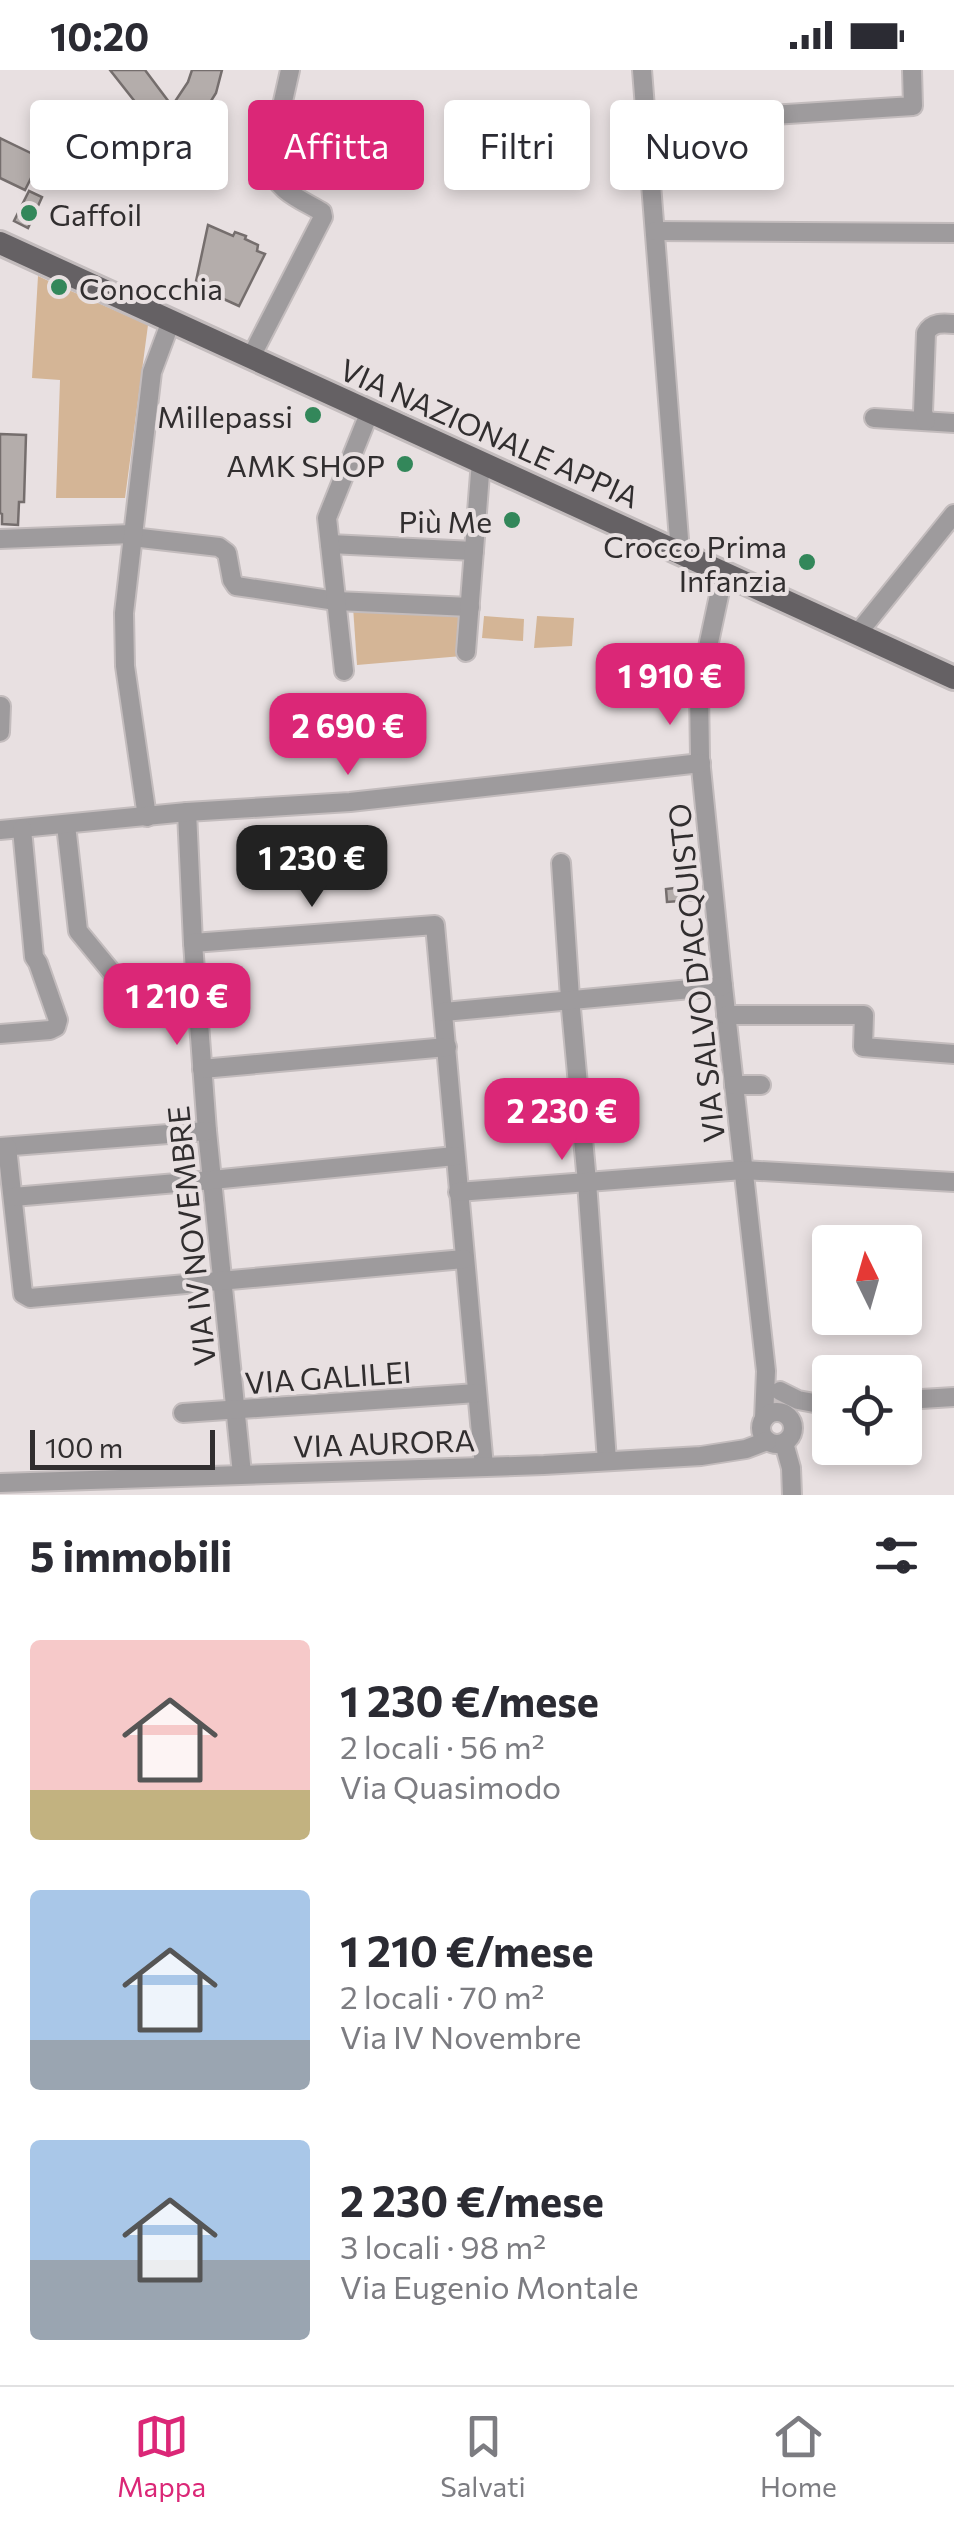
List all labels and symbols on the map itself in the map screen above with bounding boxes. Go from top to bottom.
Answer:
place label: Gaffoil [49,195,142,232]
marker: Gaffoil [18,202,40,224]
place label: Conocchia [79,269,223,306]
marker: Conocchia [48,276,70,298]
street label: VIA NAZIONALE APPIA [335,349,645,515]
place label: Millepassi [157,397,293,434]
marker: Millepassi [302,404,324,426]
place label: AMK SHOP [226,446,385,483]
marker: AMK SHOP [394,453,416,475]
place label: Più Me [398,502,492,539]
marker: Più Me [501,509,523,531]
place label: Crocco Prima Infanzia [603,527,787,598]
marker: Crocco Prima Infanzia [796,551,818,573]
pin: 1 910 € [578,643,762,728]
pin: 2 690 € [256,693,440,778]
street label: VIA SALVO D'ACQUISTO [659,802,731,1144]
pin: 1 230 € [220,825,404,910]
pin: 1 210 € [85,963,269,1048]
pin: 2 230 € [470,1078,654,1163]
street label: VIA IV NOVEMBRE [158,1104,222,1368]
north arrow [812,1225,922,1335]
street label: VIA GALILEI [243,1352,413,1400]
street label: VIA AURORA [292,1420,476,1464]
scale bar [30,1425,215,1470]

